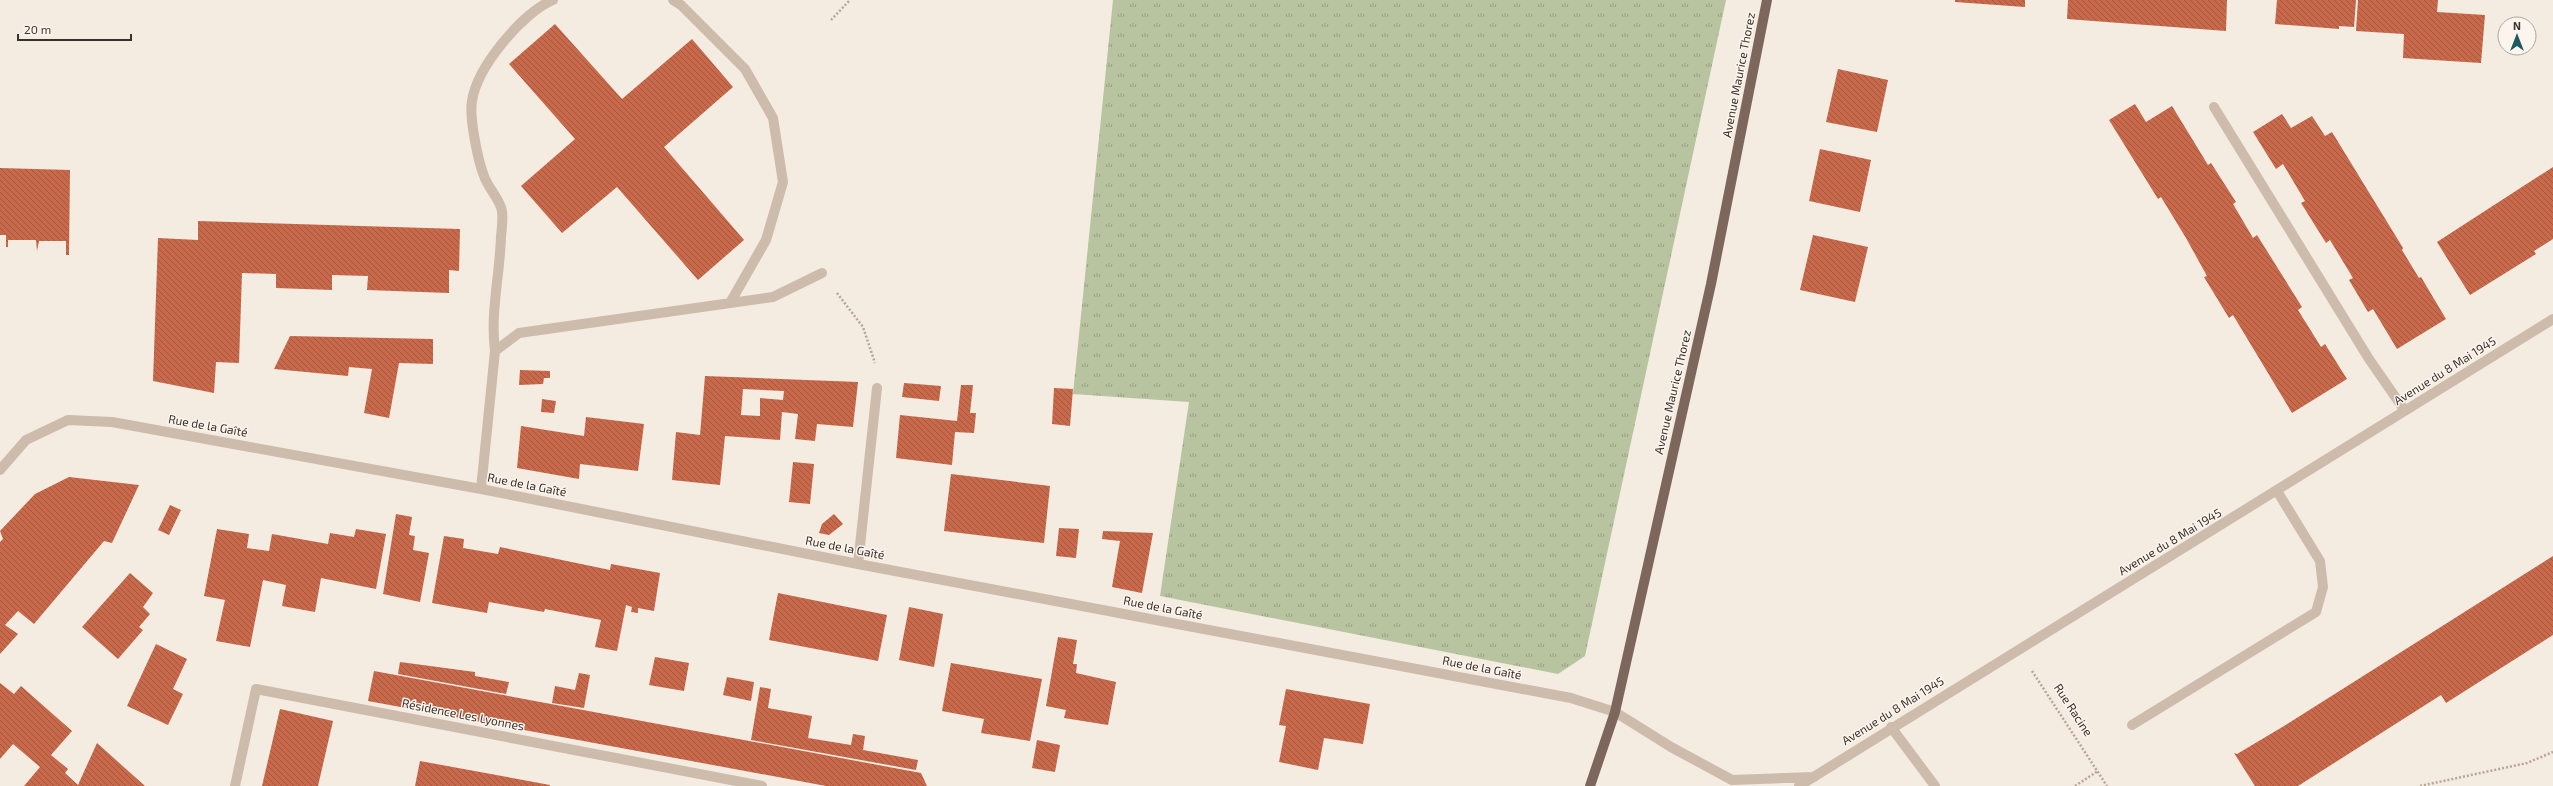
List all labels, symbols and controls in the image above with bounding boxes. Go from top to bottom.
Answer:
street label: Avenue Maurice Thorez [1719,11,1757,139]
scale bar [18,16,131,42]
north arrow [2497,16,2537,56]
text: N [2513,19,2521,32]
text: 20 m [24,22,51,36]
street label: Avenue Maurice Thorez [1651,328,1693,455]
street label: Avenue du 8 Mai 1945 [2391,333,2498,407]
street label: Rue de la Gaîté [167,411,249,439]
street label: Rue de la Gaîté [486,469,568,499]
street label: Avenue du 8 Mai 1945 [2116,505,2223,577]
street label: Rue de la Gaîté [804,532,886,562]
street label: Rue de la Gaîté [1122,592,1204,622]
street label: Rue de la Gaîté [1441,652,1523,682]
street label: Avenue du 8 Mai 1945 [1839,673,1946,747]
street label: Rue Racine [2052,681,2096,738]
street label: Résidence Les Lyonnes [401,695,526,733]

